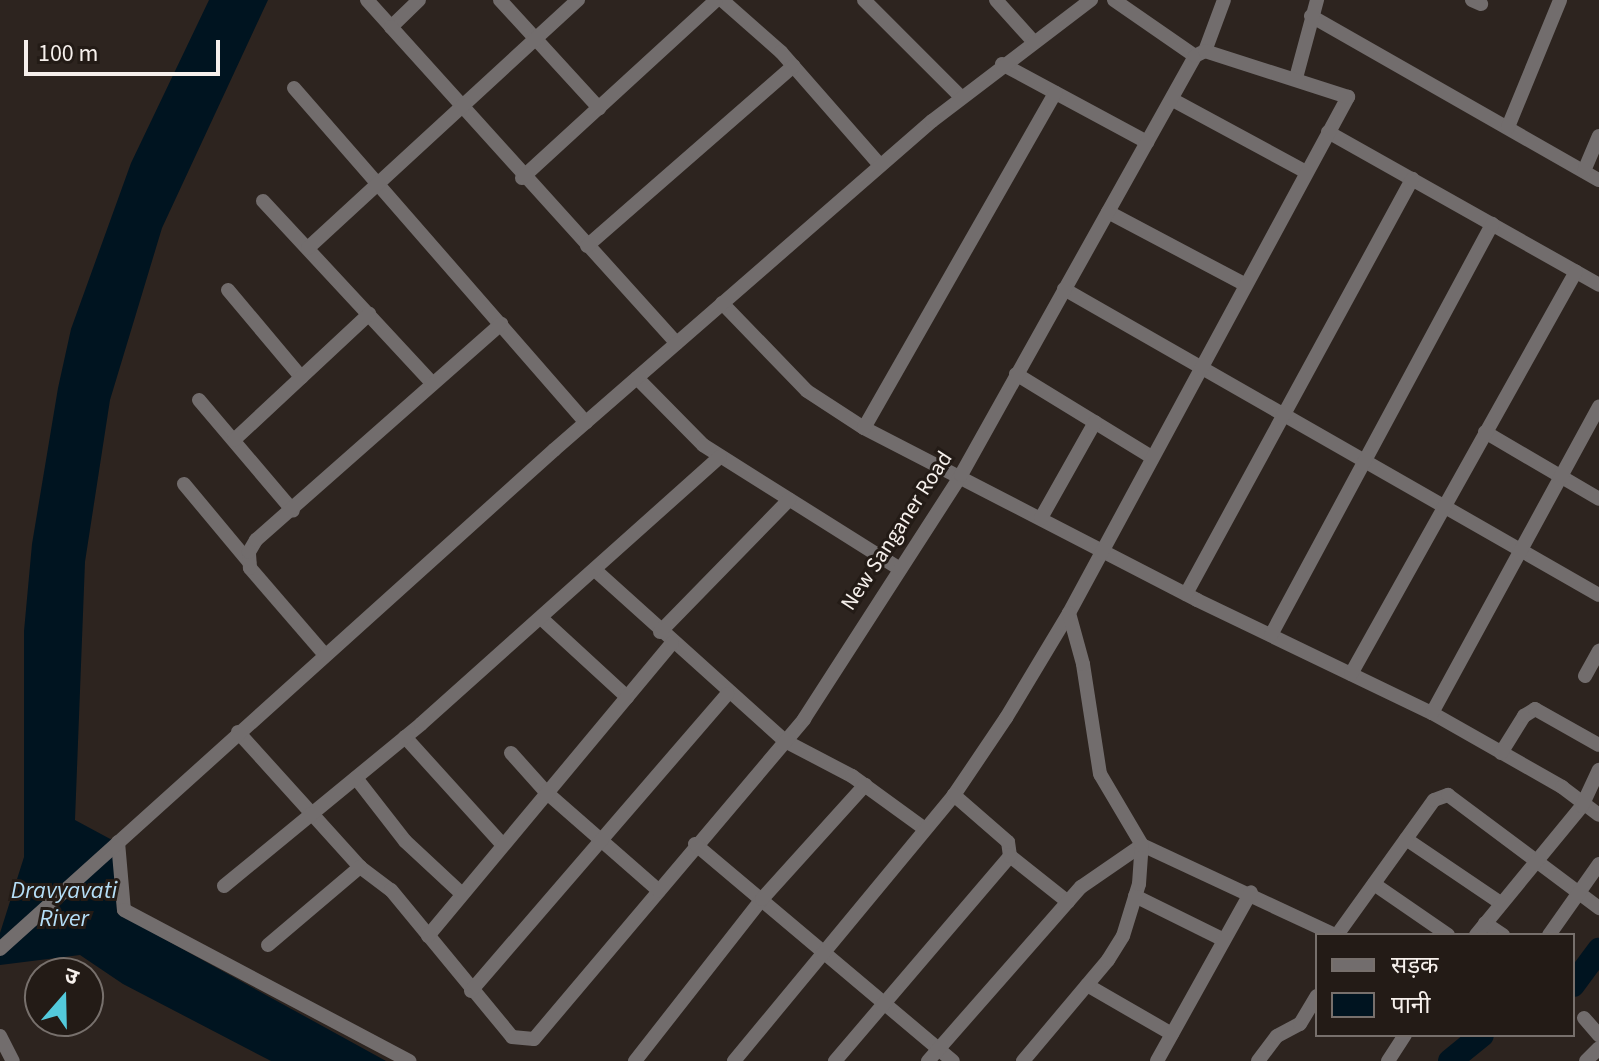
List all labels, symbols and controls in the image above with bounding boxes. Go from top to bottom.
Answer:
scale bar [28,24,224,74]
text: 100 m [38,36,98,71]
street label: New Sanganer Road [836,447,958,615]
water label: Dravyavati River [11,877,117,933]
legend [1315,933,1575,1037]
text: सड़क [1391,948,1439,983]
north arrow [24,957,104,1037]
text: उ [60,959,83,994]
text: पानी [1391,988,1430,1023]

